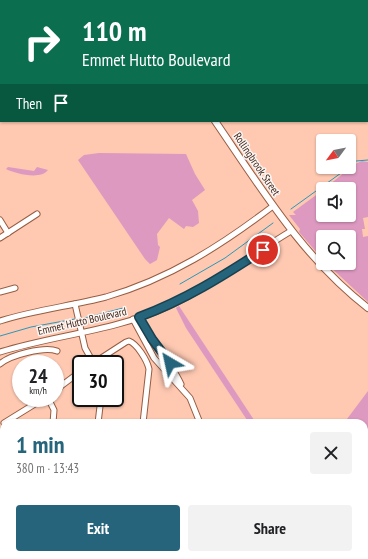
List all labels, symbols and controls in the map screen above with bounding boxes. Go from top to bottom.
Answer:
text: 110 m [82,12,146,49]
icon: right [16,16,68,68]
text: Emmet Hutto Boulevard [82,48,230,71]
icon: arrive [50,92,72,114]
text: Then [16,94,42,113]
street label: Rollingbrook Street [231,130,283,198]
north arrow [316,134,356,174]
map controls [316,134,356,270]
button: sound [316,182,356,222]
button: search [316,230,356,270]
pin [246,233,280,267]
icon: arrive [252,239,274,261]
street label: Emmet Hutto Boulevard [36,304,128,338]
position arrow [149,342,191,384]
speed limit sign: 30 [72,355,124,407]
text: 24 [28,363,48,389]
text: km/h [29,384,47,397]
text: 1 min [16,429,64,460]
button: close [310,432,352,474]
text: 380 m · 13:43 [16,460,79,477]
button: Exit [16,505,180,551]
button: Share [188,505,352,551]

